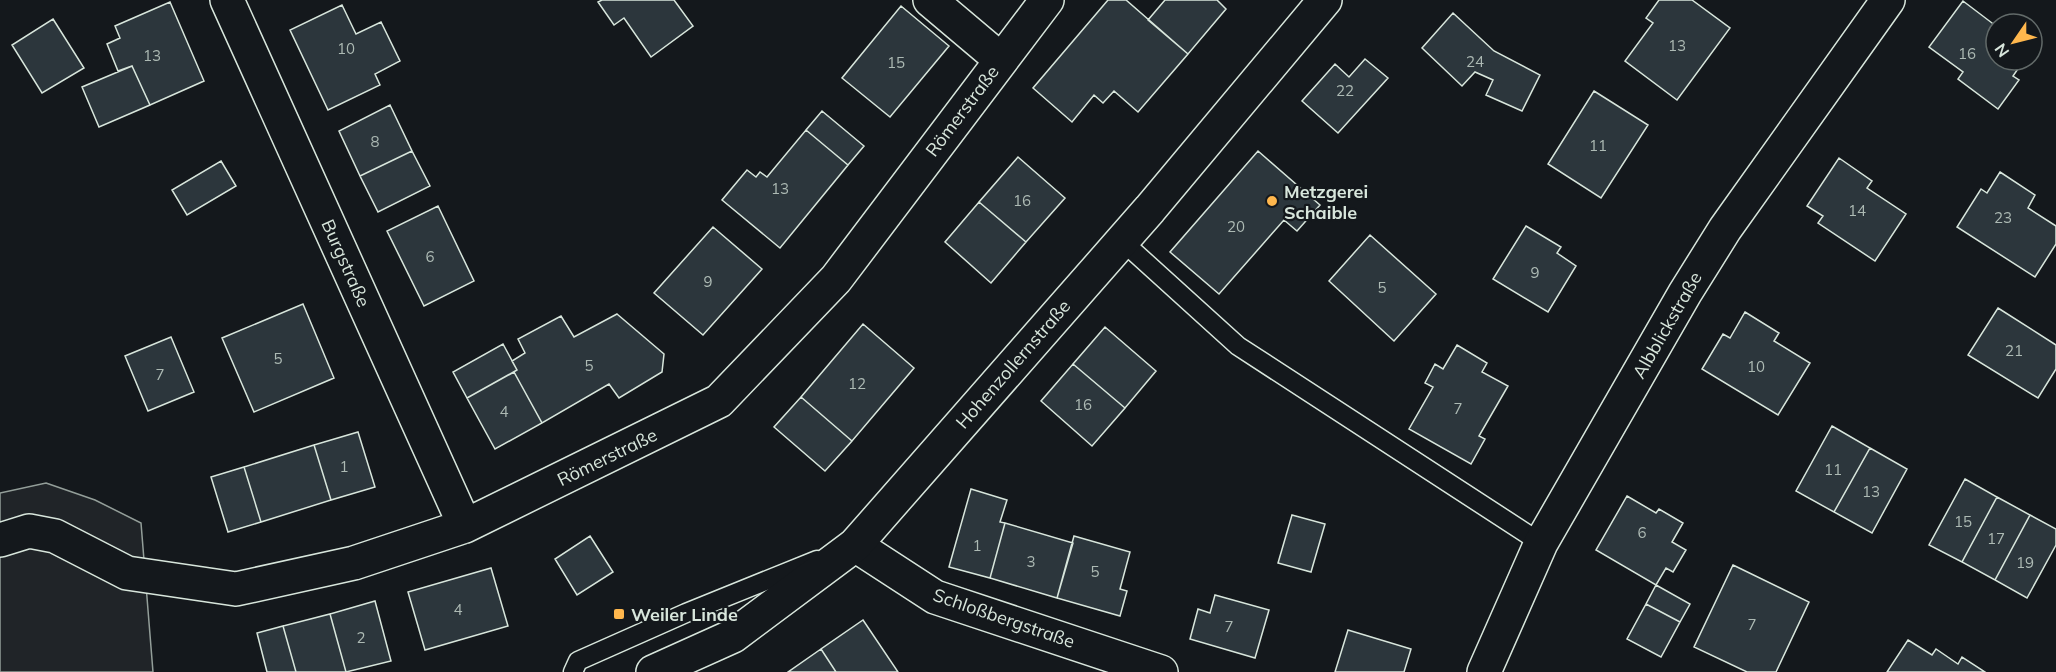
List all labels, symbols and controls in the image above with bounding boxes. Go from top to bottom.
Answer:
north arrow [1984,12,2044,72]
house number: 13 [1668,36,1686,55]
house number: 10 [337,39,355,58]
text: N [1990,40,2013,61]
house number: 16 [1958,44,1976,63]
house number: 13 [143,46,161,65]
house number: 24 [1466,52,1484,71]
house number: 15 [887,53,905,72]
street label: Römerstraße [920,61,1004,161]
house number: 22 [1336,81,1354,100]
house number: 8 [370,132,380,151]
house number: 11 [1589,136,1607,155]
house number: 13 [771,179,789,198]
place label: Metzgerei Schaible [1284,180,1368,224]
house number: 16 [1013,191,1031,210]
marker: Metzgerei Schaible [1265,194,1279,208]
house number: 14 [1848,201,1866,220]
house number: 23 [1994,208,2012,227]
street label: Burgstraße [316,216,376,310]
house number: 20 [1227,217,1245,236]
house number: 6 [425,247,435,266]
house number: 9 [1530,263,1540,282]
street label: Albblickstraße [1627,268,1707,382]
house number: 9 [703,272,713,291]
house number: 5 [1377,278,1387,297]
street label: Hohenzollernstraße [951,295,1075,433]
house number: 21 [2005,341,2023,360]
house number: 5 [273,349,283,368]
house number: 5 [584,356,594,375]
house number: 10 [1747,357,1765,376]
house number: 7 [155,365,165,384]
house number: 12 [848,374,866,393]
house number: 16 [1074,395,1092,414]
house number: 7 [1453,399,1463,418]
house number: 4 [499,402,509,421]
street label: Römerstraße [553,423,661,491]
house number: 1 [339,457,349,476]
house number: 11 [1824,460,1842,479]
house number: 13 [1862,482,1880,501]
house number: 15 [1954,512,1972,531]
house number: 6 [1637,523,1647,542]
house number: 17 [1987,529,2005,548]
house number: 1 [972,536,982,555]
house number: 3 [1026,552,1036,571]
house number: 19 [2016,553,2034,572]
house number: 5 [1090,562,1100,581]
street label: Schloßbergstraße [930,583,1078,653]
house number: 4 [453,600,463,619]
place label: Weiler Linde [631,603,738,626]
marker: Weiler Linde [612,607,626,621]
house number: 7 [1747,615,1757,634]
house number: 7 [1224,617,1234,636]
house number: 2 [356,628,366,647]

